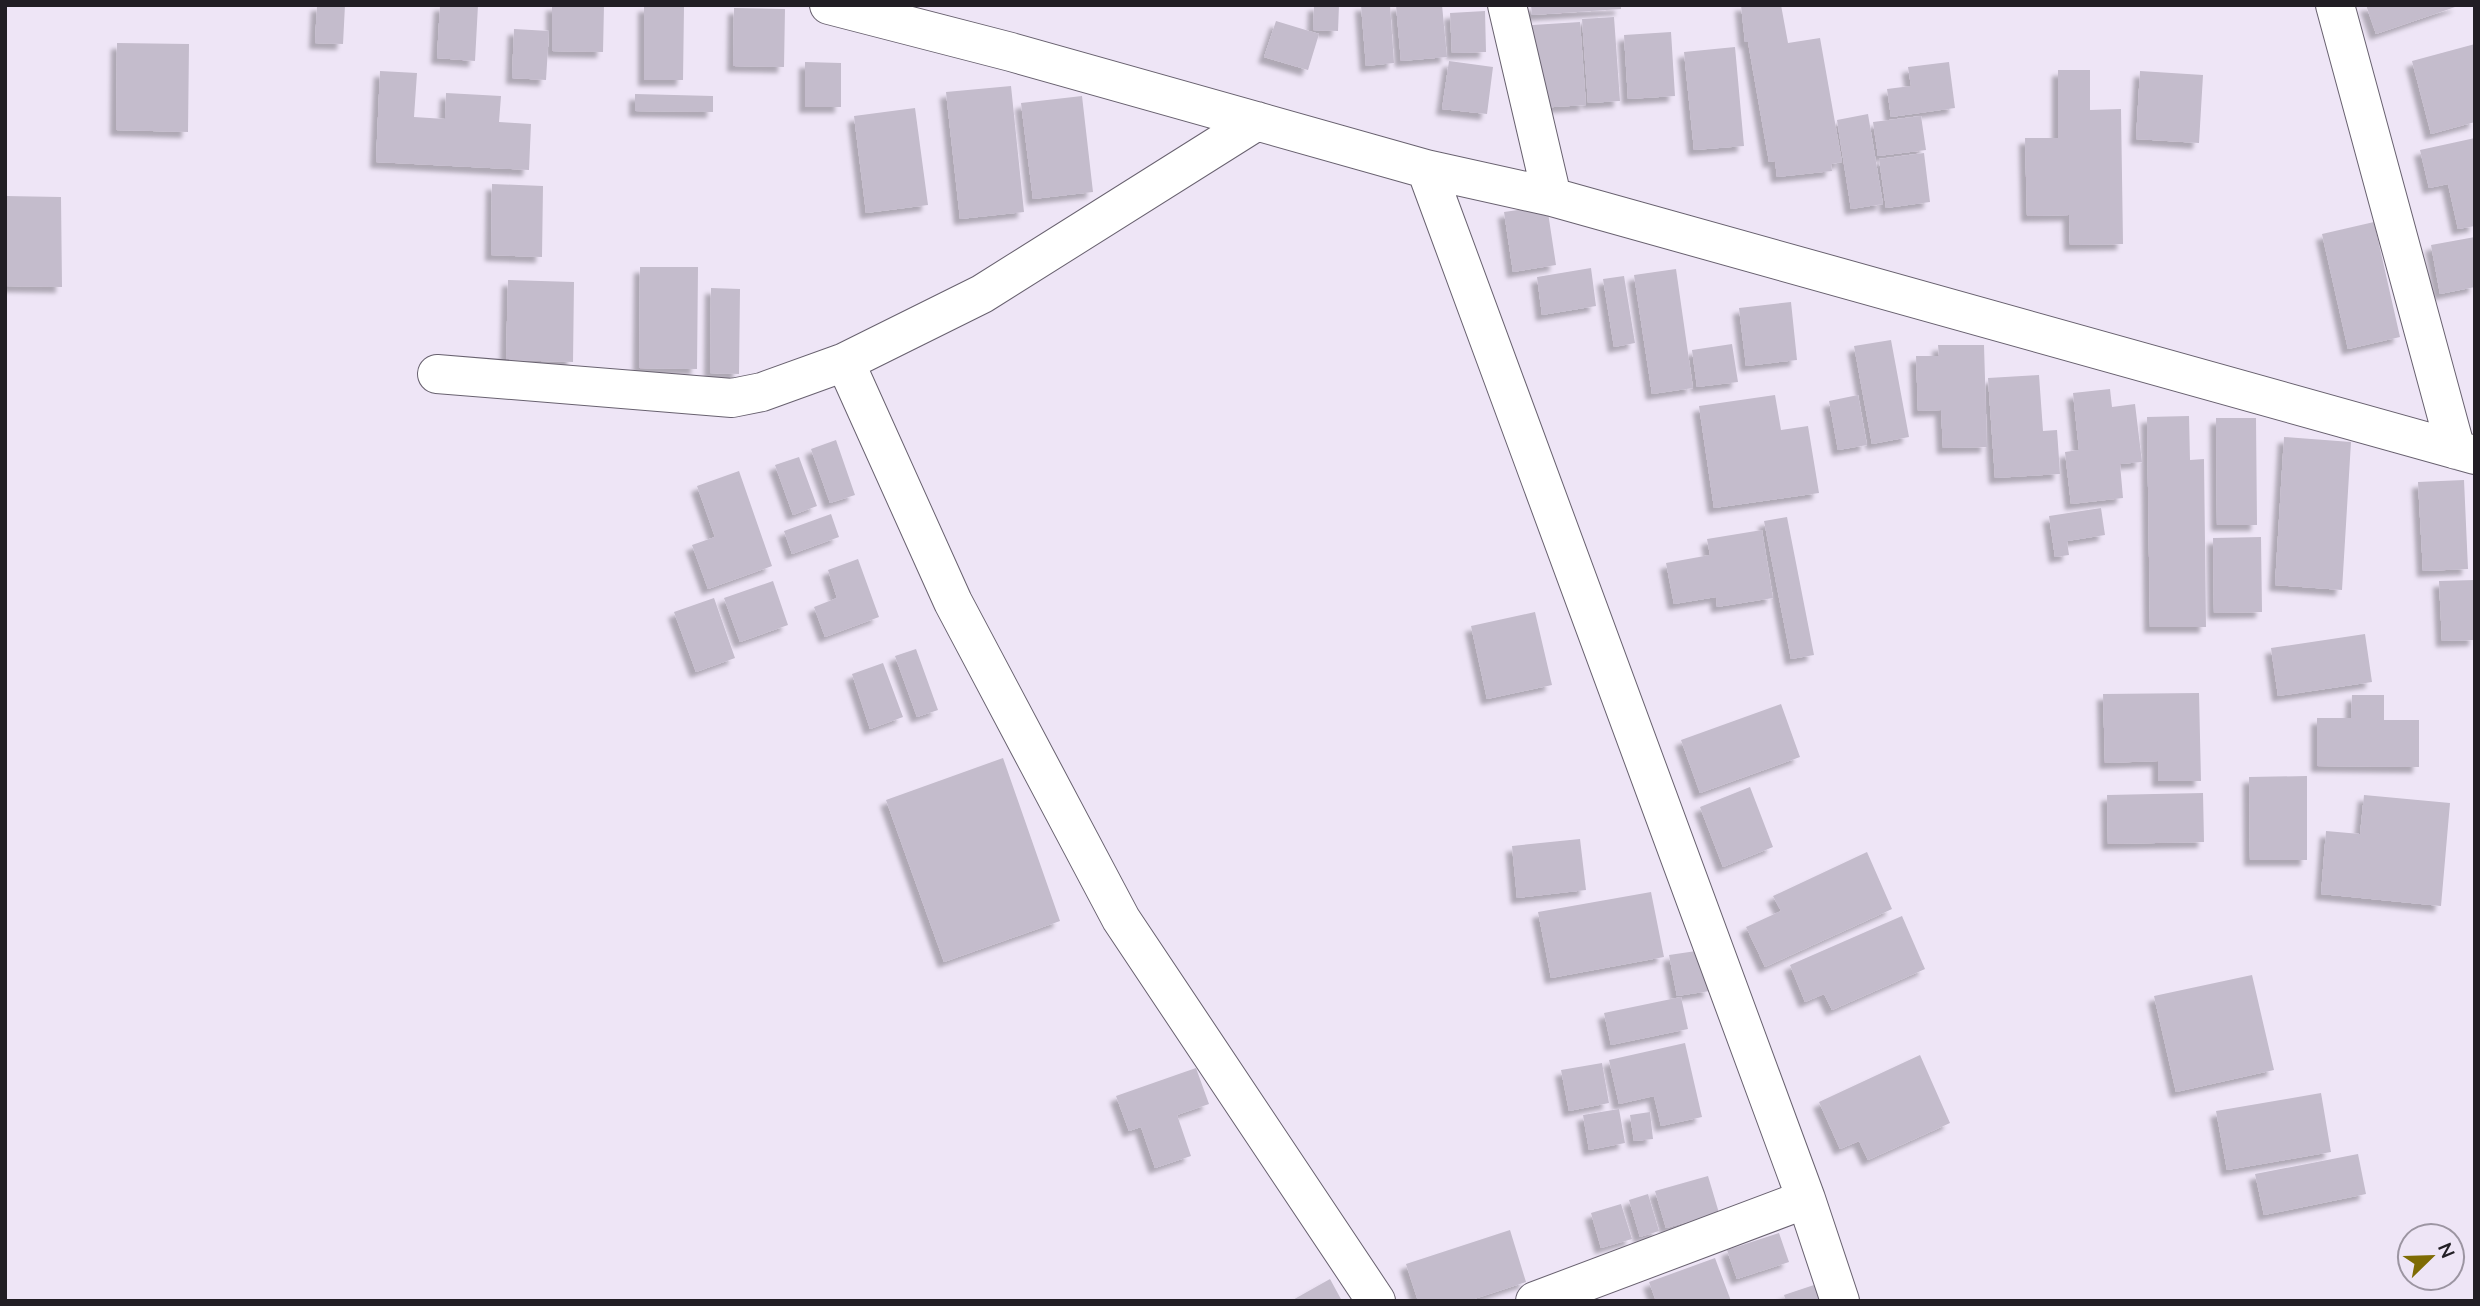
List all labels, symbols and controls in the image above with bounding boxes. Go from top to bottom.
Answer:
north arrow [2396,1222,2466,1292]
text: N [2431,1239,2460,1262]

